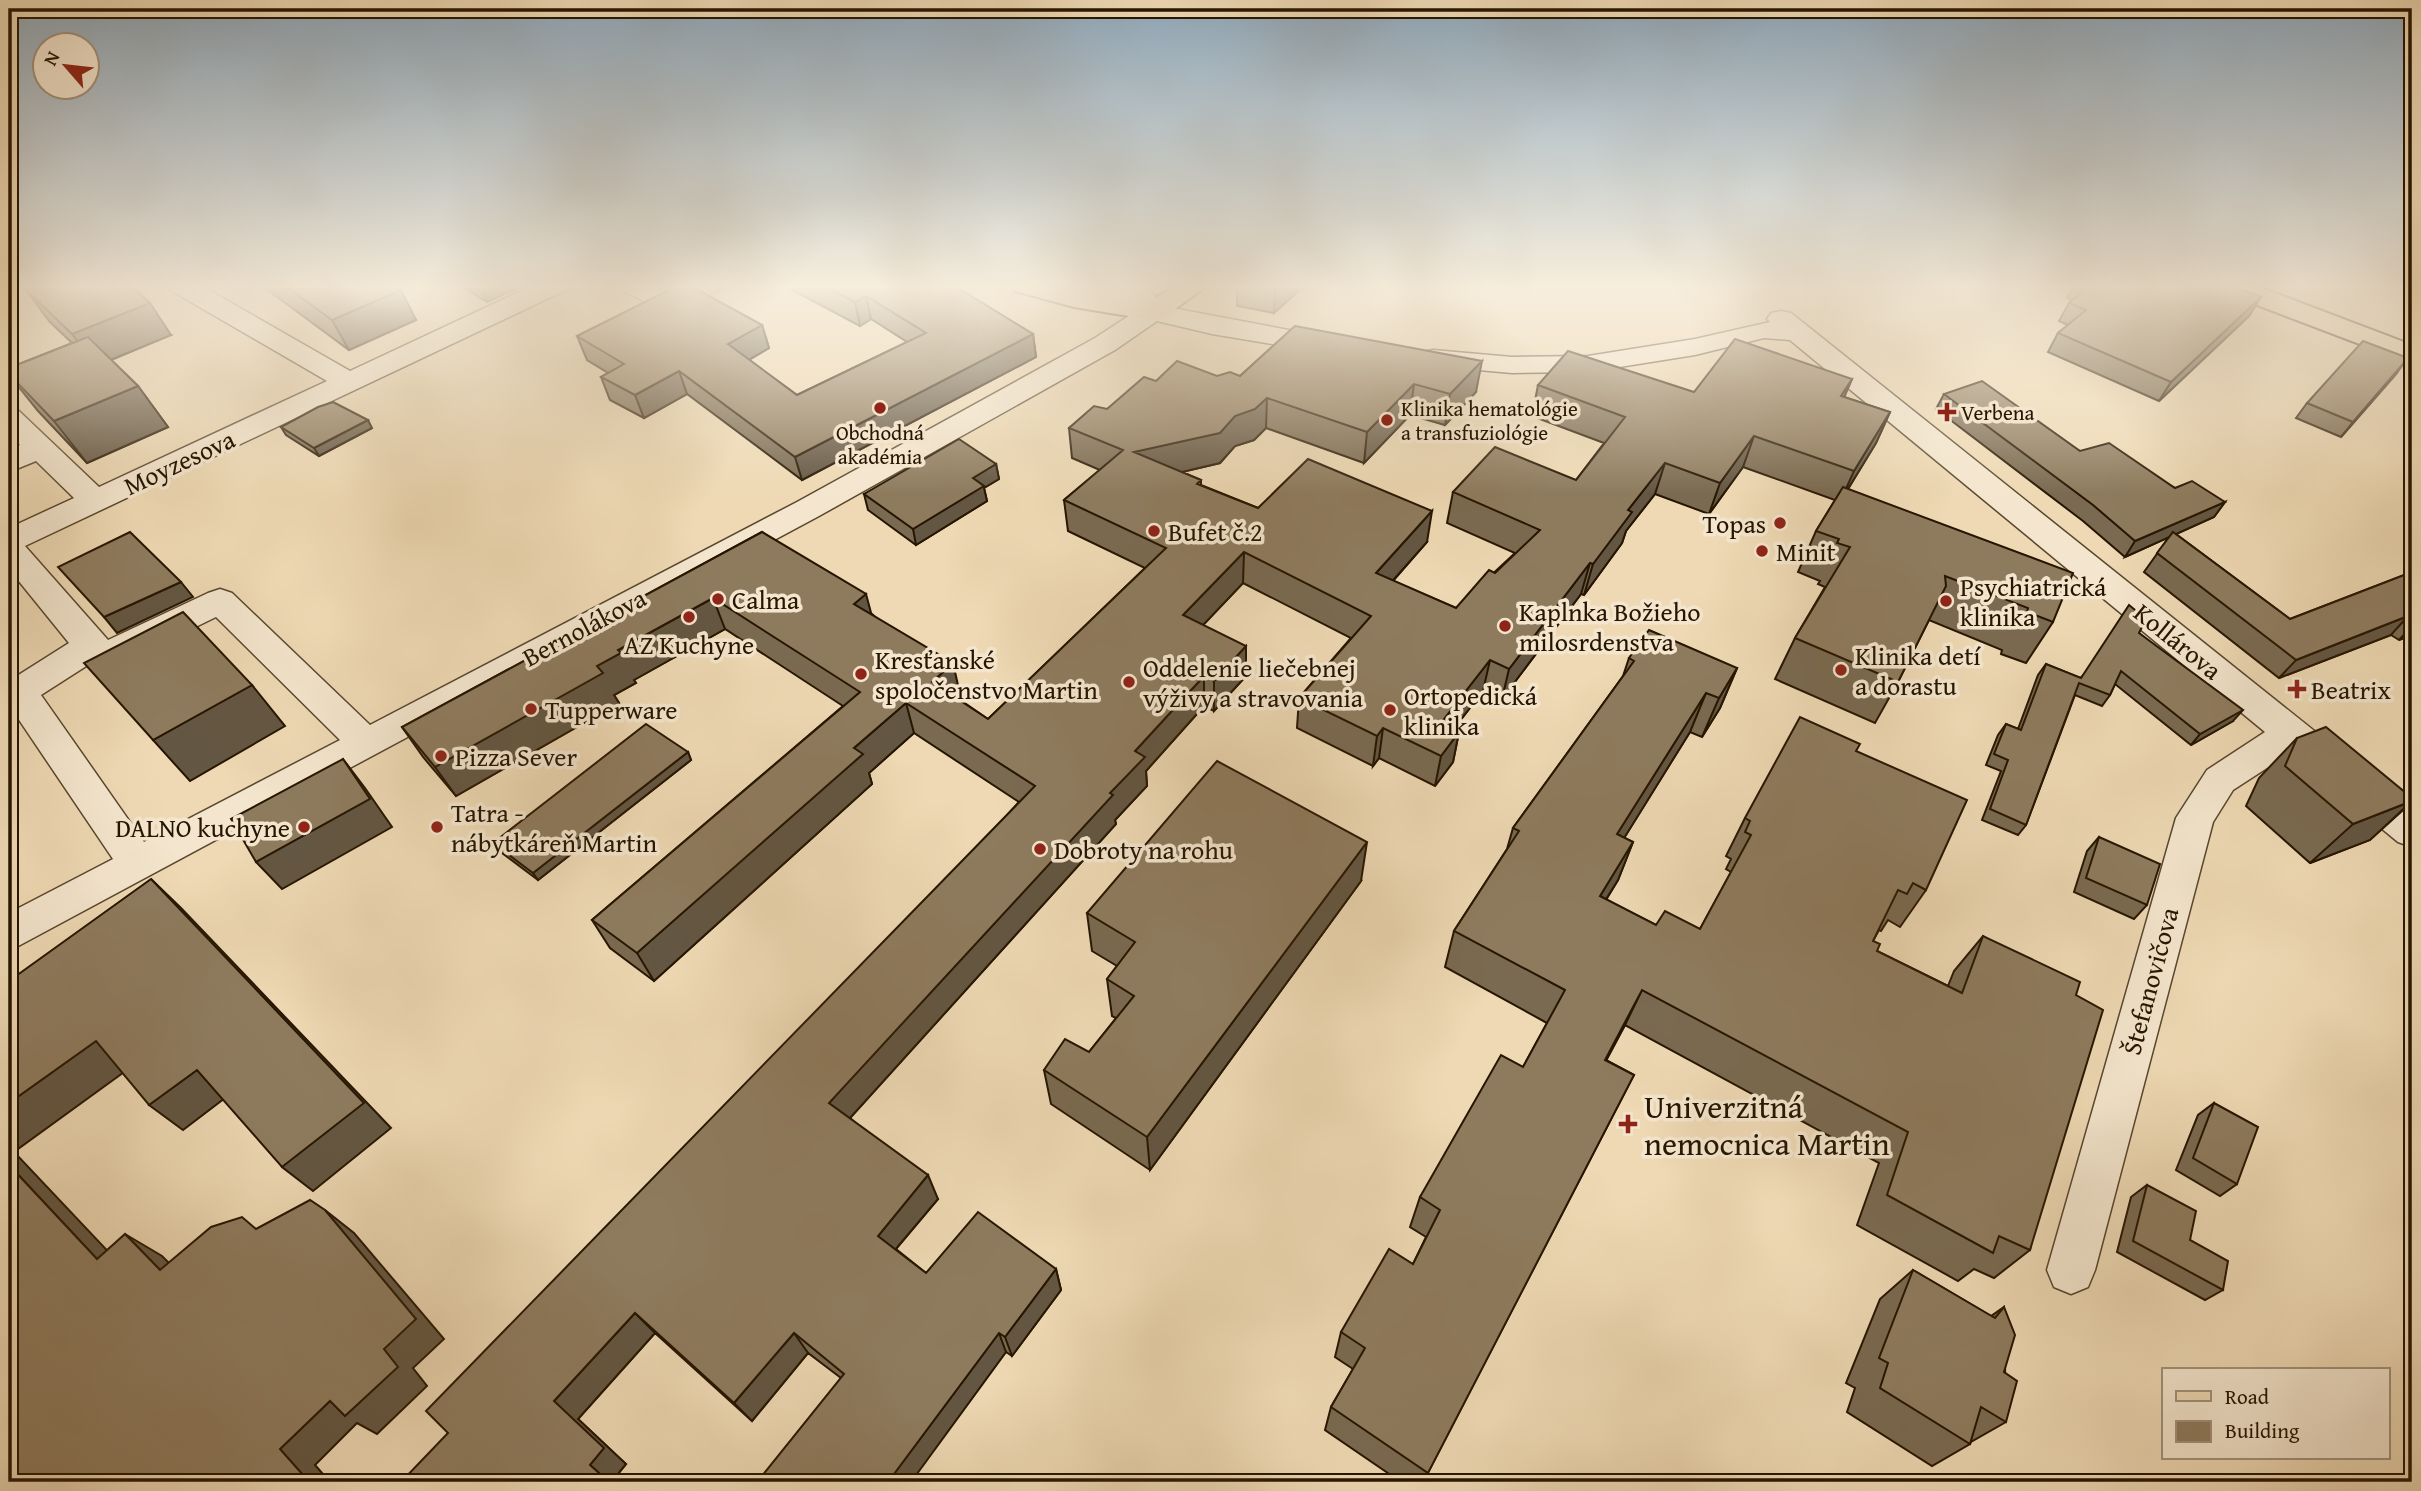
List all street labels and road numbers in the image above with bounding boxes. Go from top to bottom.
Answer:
street label: Moyzesova [117,419,242,505]
street label: Bernolákova [515,578,653,676]
street label: Kollárova [2126,593,2231,689]
street label: Štefanovičova [2112,902,2189,1059]

